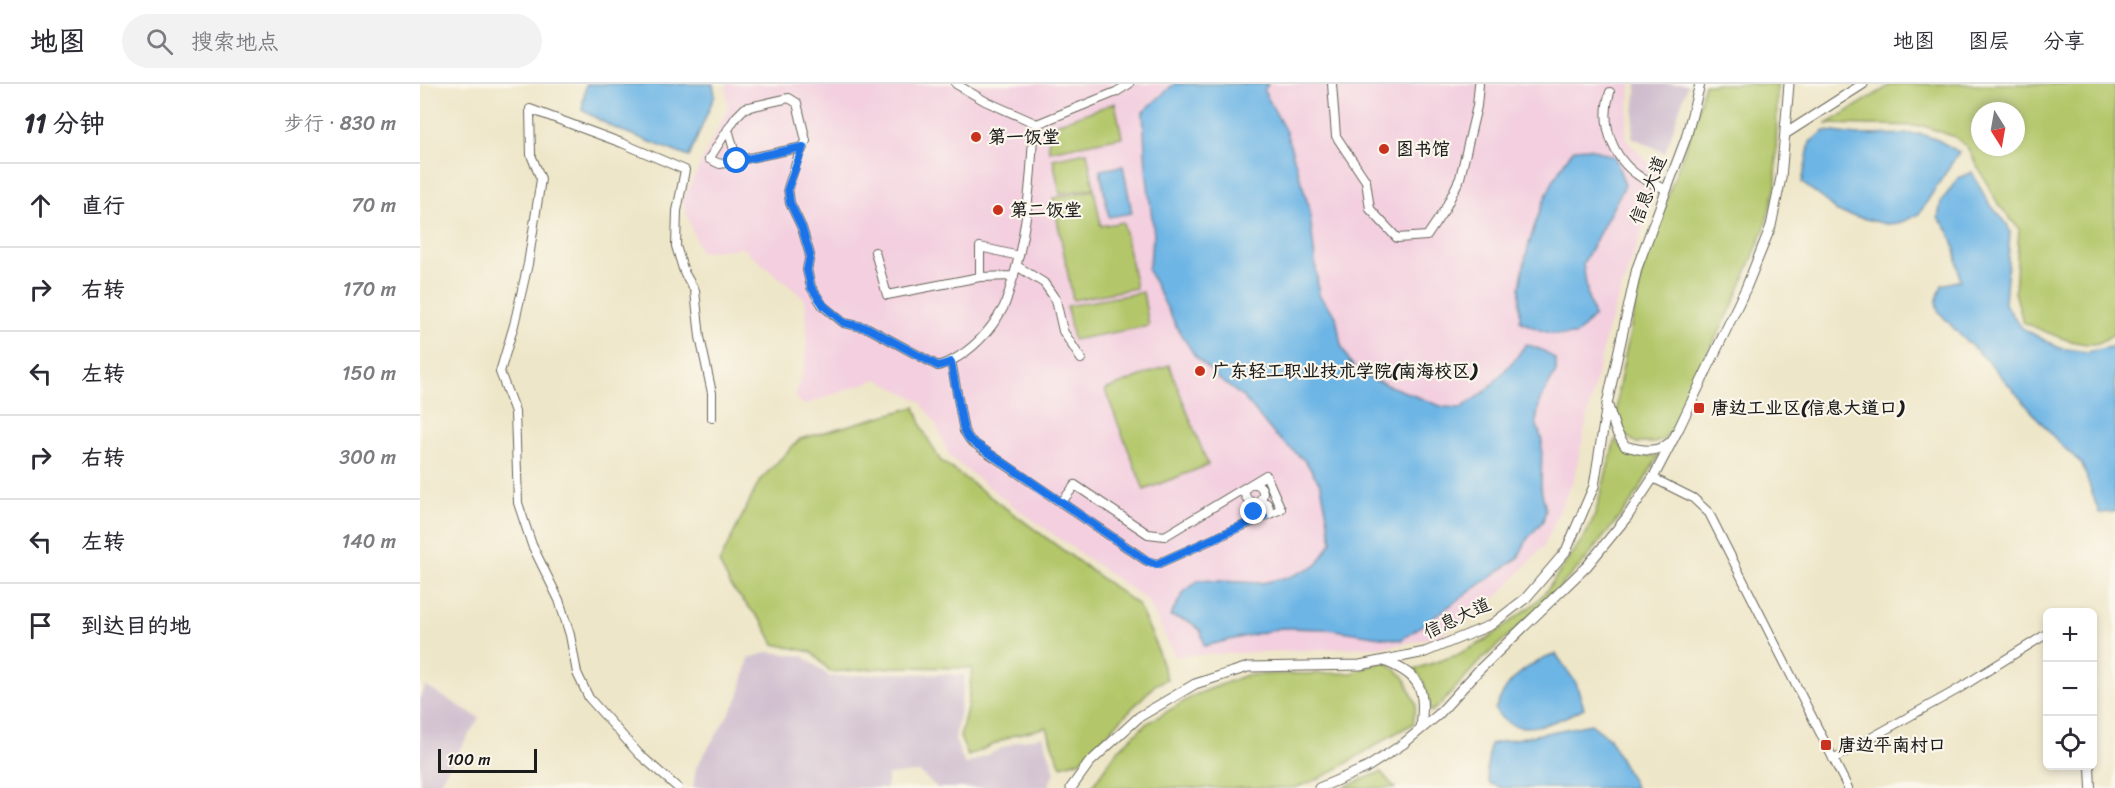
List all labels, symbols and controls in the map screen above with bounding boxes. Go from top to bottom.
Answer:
search box [122,14,542,68]
text: 地图 [30,17,86,66]
text: 搜索地点 [191,22,279,61]
text: 地图 [1893,22,1935,60]
text: 图层 [1968,22,2010,60]
text: 分享 [2043,22,2085,60]
icon: search [143,25,176,58]
text: 11 分钟 [24,100,105,146]
north arrow [1971,102,2025,156]
text: 步行 · 830 m [284,106,396,141]
place label: 第一饭堂 [988,121,1060,153]
marker: 第一饭堂 [969,130,983,144]
place label: 图书馆 [1396,133,1450,165]
marker: 图书馆 [1377,142,1391,156]
route start [723,147,749,173]
street label: 信息大道 [1620,151,1676,229]
text: 直行 [81,186,125,225]
text: 70 m [351,188,396,223]
icon: ahead [24,189,57,222]
place label: 第二饭堂 [1010,194,1082,226]
marker: 第二饭堂 [991,203,1005,217]
text: 右转 [81,270,125,309]
text: 170 m [343,272,396,307]
icon: right [24,273,57,306]
text: 左转 [81,354,125,393]
place label: 广东轻工职业技术学院(南海校区) [1212,355,1478,387]
text: 150 m [342,356,396,391]
icon: left [24,357,57,390]
marker: 广东轻工职业技术学院(南海校区) [1193,364,1207,378]
place label: 唐边工业区(信息大道口) [1711,392,1905,424]
marker: 唐边工业区(信息大道口) [1692,401,1706,415]
text: 右转 [81,438,125,477]
text: 300 m [339,440,396,475]
icon: right [24,441,57,474]
route end [1240,498,1266,524]
text: 左转 [81,522,125,561]
text: 140 m [342,524,396,559]
icon: left [24,525,57,558]
street label: 信息大道 [1418,588,1496,648]
text: 到达目的地 [81,606,191,645]
map controls [2043,608,2097,770]
button: + [2043,608,2097,662]
icon: arrive [24,609,57,642]
button: − [2043,662,2097,716]
button: locate [2043,716,2097,770]
place label: 唐边平南村口 [1838,729,1946,761]
marker: 唐边平南村口 [1819,738,1833,752]
text: 100 m [447,745,491,774]
scale bar [438,746,537,774]

